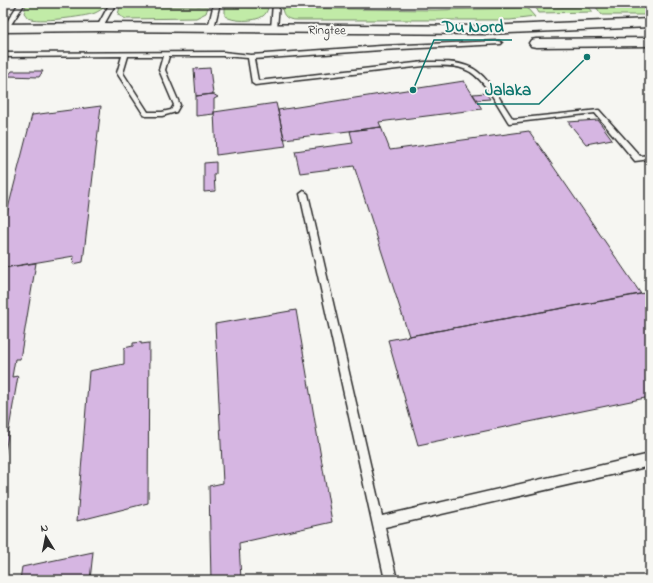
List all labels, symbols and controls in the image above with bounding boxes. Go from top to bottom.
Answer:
callout: Du Nord [434,11,512,40]
text: Du Nord [441,15,504,40]
street label: Ringtee [308,21,346,41]
callout: Jalaka [477,75,539,104]
text: Jalaka [485,78,531,103]
north arrow [26,517,66,557]
text: N [39,520,49,537]

